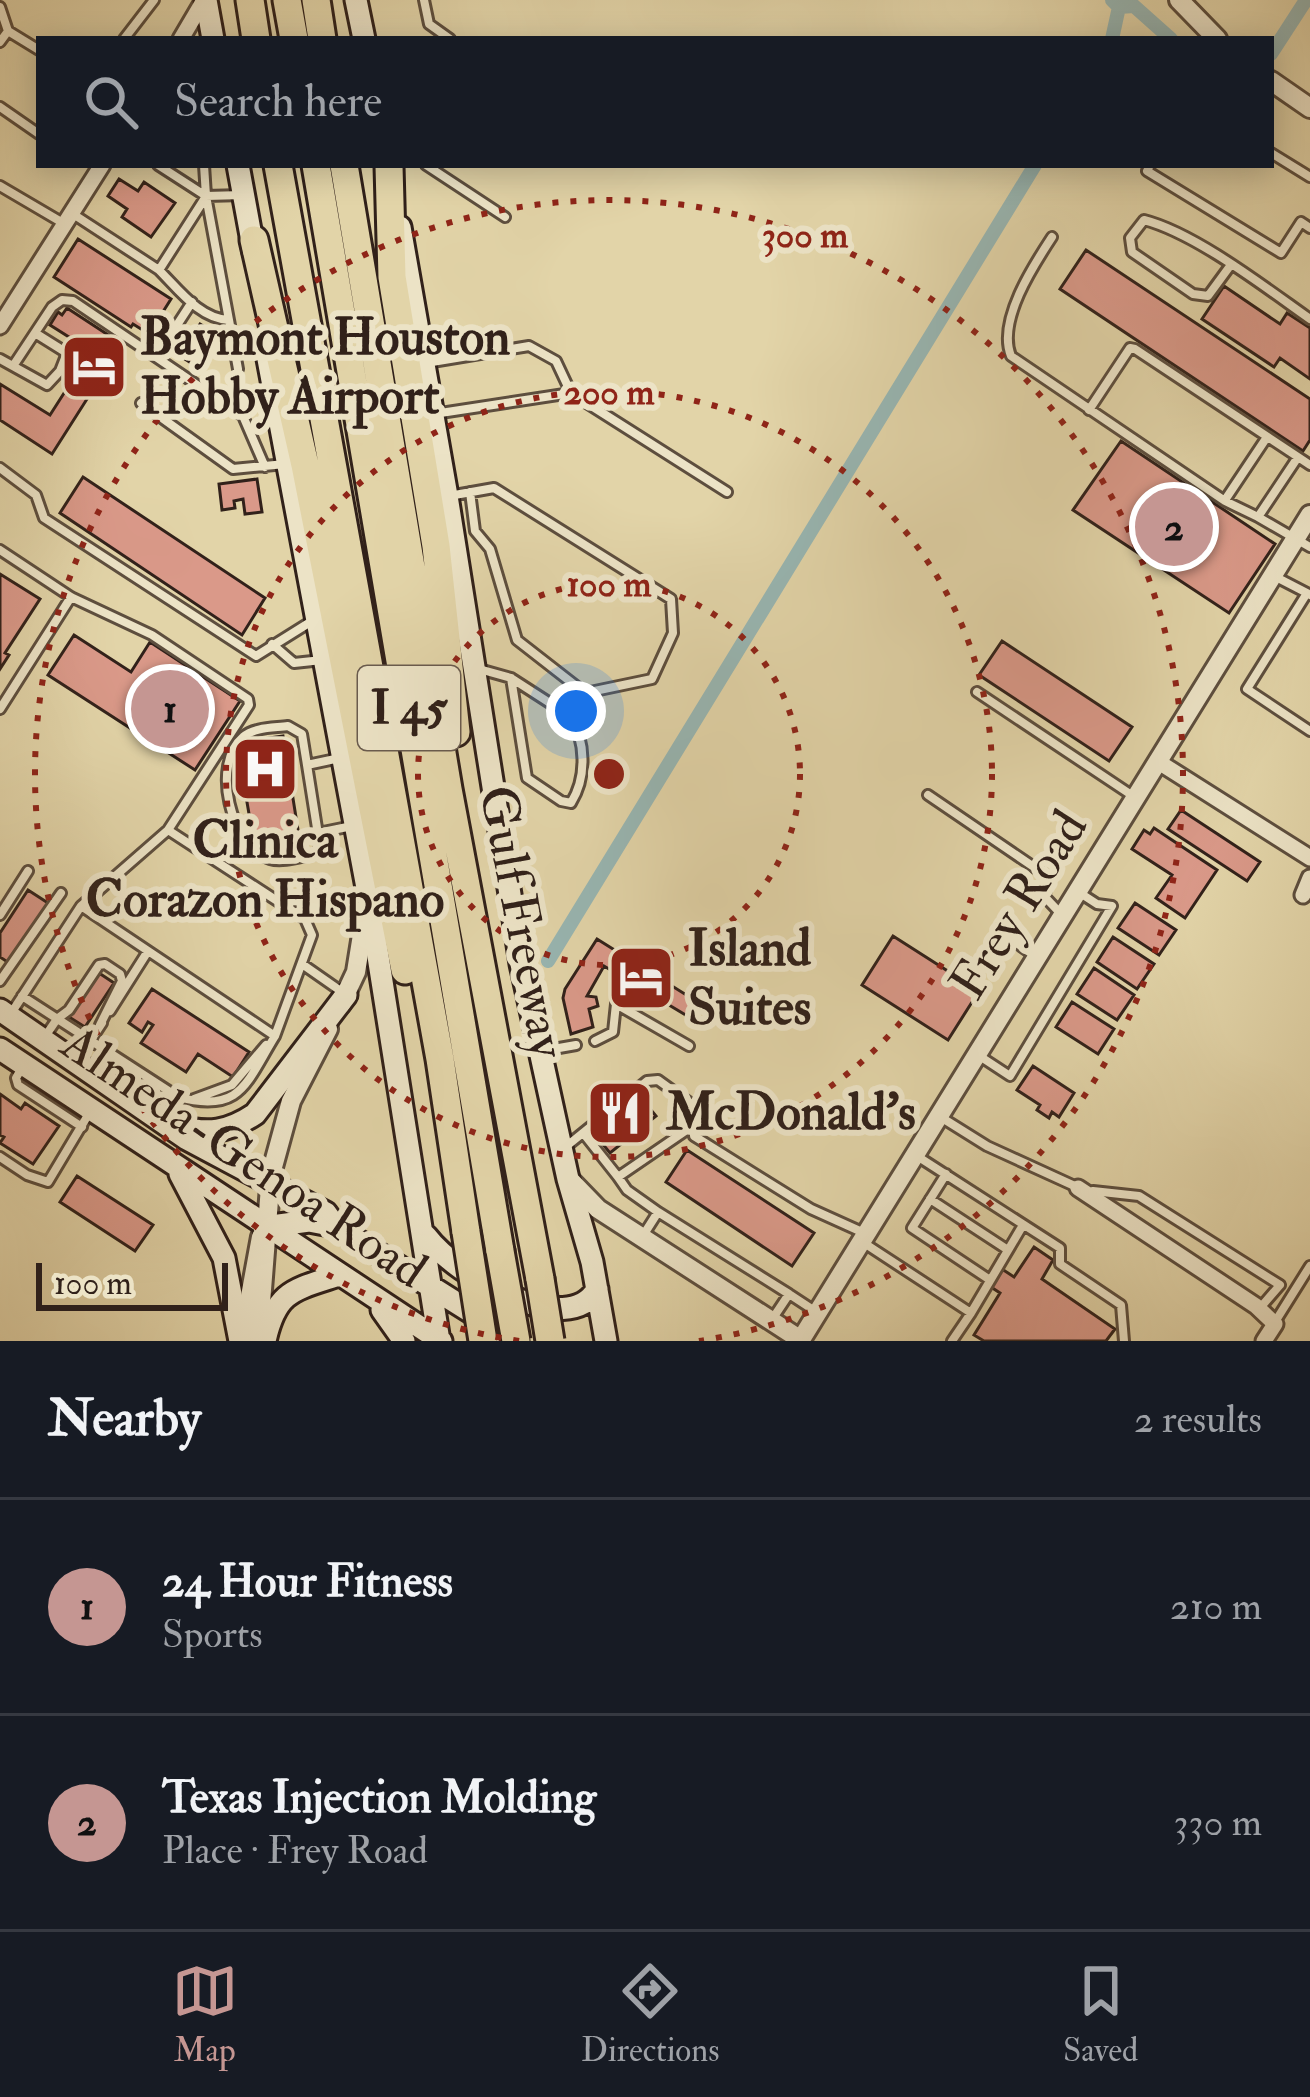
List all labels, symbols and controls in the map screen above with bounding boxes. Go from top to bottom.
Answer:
search box [36,36,1274,168]
icon: search [78,69,144,135]
text: Search here [174,74,382,130]
text: 300 m [762,213,848,258]
place label: Baymont Houston Hobby Airport [140,306,511,430]
hotel icon: Baymont Houston Hobby Airport [59,332,129,402]
text: 200 m [564,370,654,415]
pin: 2 [1135,482,1213,572]
text: 100 m [566,562,652,607]
pin: 1 [131,664,209,754]
road number: I 45 [358,666,460,750]
your location [546,681,606,741]
hospital icon: Clinica Corazon Hispano [230,734,300,804]
centre of rings [588,753,630,795]
street label: Gulf Freeway [464,780,580,1065]
street label: Frey Road [936,799,1102,1011]
place label: Clinica Corazon Hispano [86,809,444,933]
place label: Island Suites [688,917,812,1040]
hotel icon: Island Suites [606,943,676,1013]
street label: Almeda-Genoa Road [48,1011,439,1303]
restaurant icon: McDonald's [585,1078,655,1148]
place label: McDonald's [665,1081,916,1145]
scale bar [36,1257,228,1310]
text: 100 m [54,1263,132,1304]
text: Nearby [48,1387,201,1451]
text: 2 results [1134,1395,1262,1444]
text: 24 Hour Fitness [162,1554,453,1610]
text: 1 [80,1582,94,1631]
text: 210 m [1170,1582,1262,1631]
text: Sports [162,1610,263,1659]
text: Texas Injection Molding [162,1770,596,1826]
text: 2 [77,1798,97,1847]
text: 330 m [1174,1798,1262,1847]
text: Place · Frey Road [162,1826,428,1875]
tab: Map [172,1958,238,2071]
tab: Directions [581,1958,720,2071]
tab: Saved [1063,1958,1138,2071]

